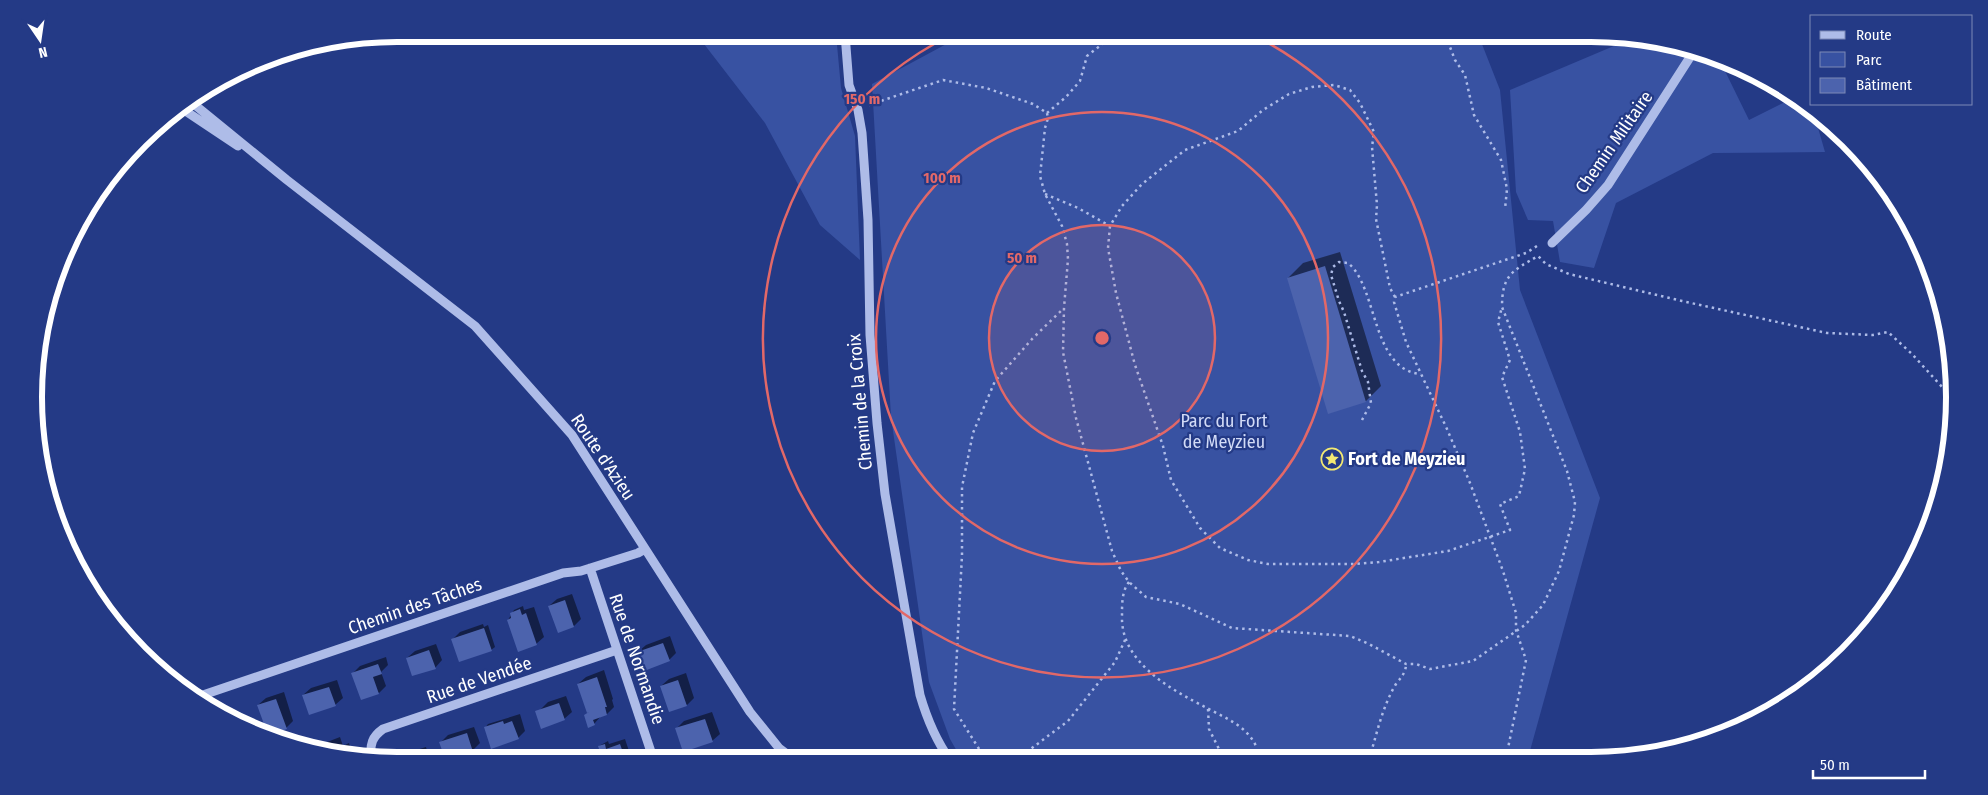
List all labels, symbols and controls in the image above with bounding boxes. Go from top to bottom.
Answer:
north arrow [15,15,65,65]
legend [1810,15,1973,105]
text: Route [1856,26,1892,44]
text: N [37,43,49,61]
text: Parc [1856,51,1882,69]
text: Bâtiment [1856,76,1912,94]
street label: Chemin Militaire [1571,87,1657,197]
text: 150 m [844,90,880,108]
text: 100 m [923,169,961,187]
text: 50 m [1007,249,1037,267]
centre of rings [1093,329,1111,347]
street label: Chemin de la Croix [843,333,877,471]
street label: Route d'Azieu [566,410,640,504]
park label: Parc du Fort de Meyzieu [1180,410,1268,453]
place icon: Fort de Meyzieu [1320,447,1344,471]
place label: Fort de Meyzieu [1348,448,1465,470]
street label: Chemin des Tâches [345,573,485,639]
street label: Rue de Normandie [604,591,670,727]
street label: Rue de Vendée [424,652,535,708]
scale bar [1813,748,1926,780]
text: 50 m [1820,756,1850,774]

